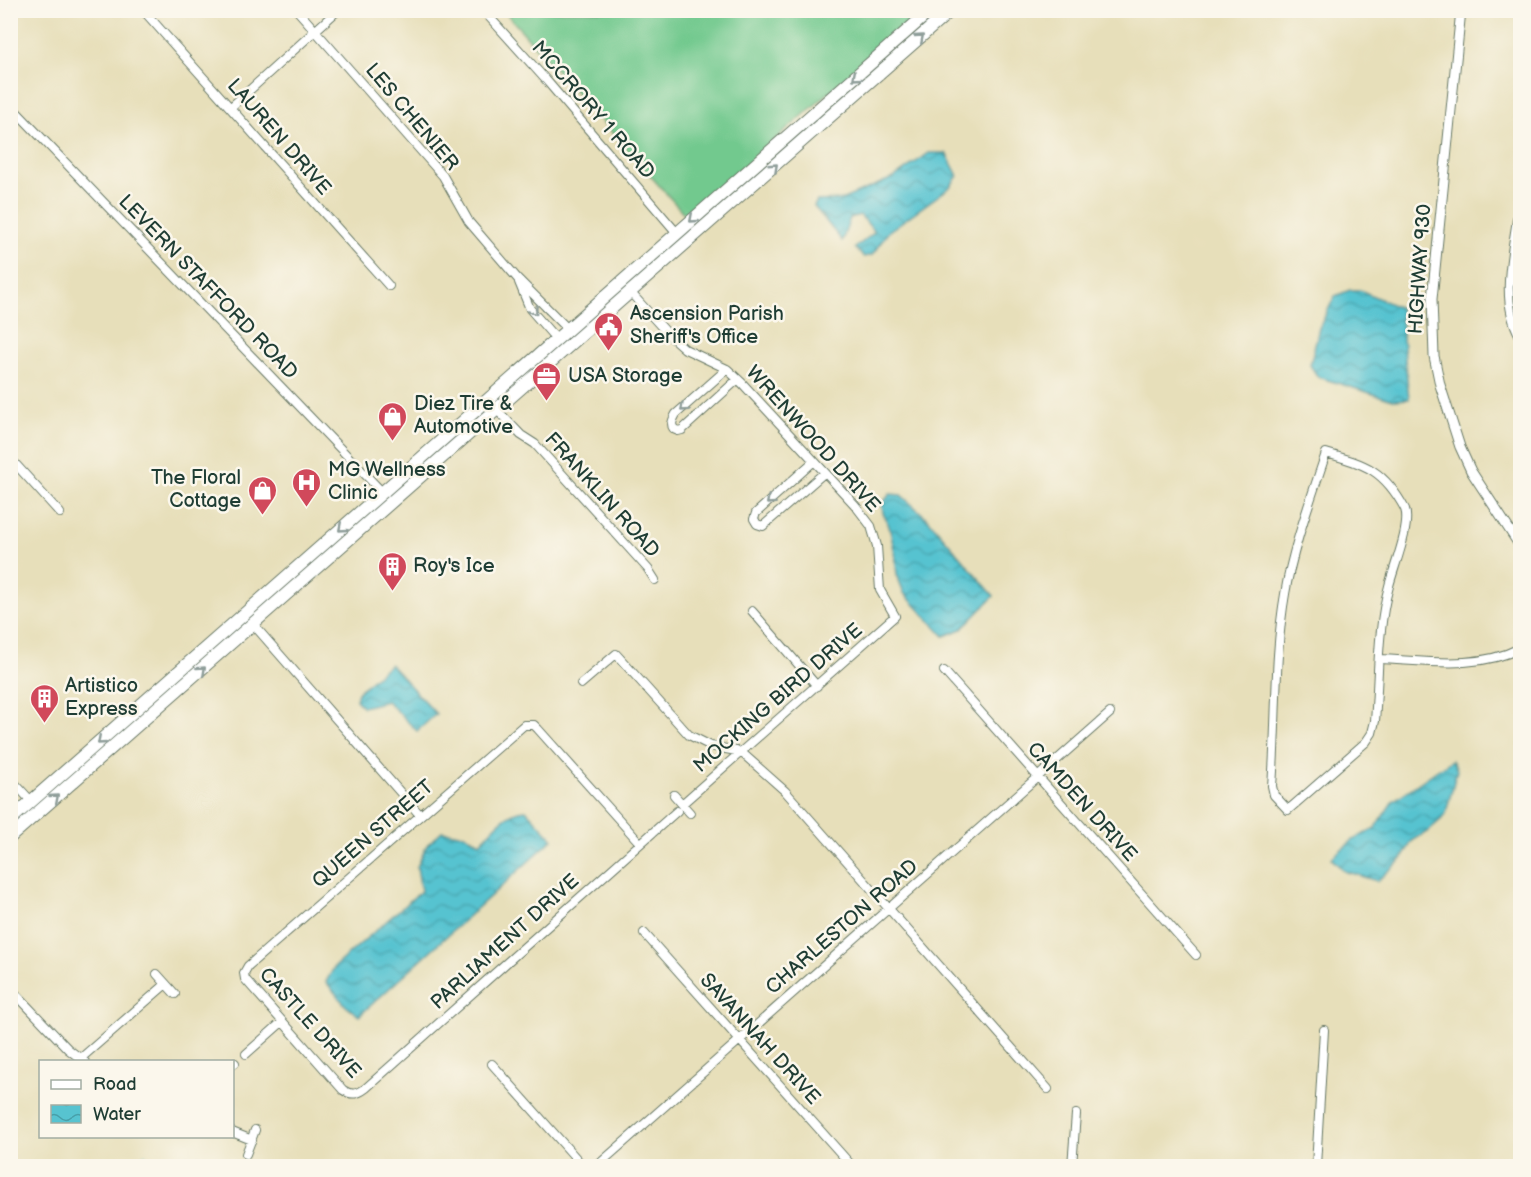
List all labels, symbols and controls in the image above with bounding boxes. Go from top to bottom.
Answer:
one-way arrow [913,34,924,45]
street label: MCCRORY 1 ROAD [526,36,660,184]
street label: LES CHENIER [360,58,464,176]
one-way arrow [852,69,863,80]
street label: LAUREN DRIVE [222,74,336,200]
one-way arrow [767,163,777,174]
street label: LEVERN STAFFORD ROAD [113,190,303,384]
street label: HIGHWAY 930 [1403,203,1437,335]
one-way arrow [689,212,700,223]
place label: Ascension Parish Sheriff's Office [630,302,784,349]
one-way arrow [527,305,538,316]
public building icon: Ascension Parish Sheriff's Office [593,310,625,352]
office icon: USA Storage [531,360,563,402]
street label: WRENWOOD DRIVE [741,361,885,517]
place label: USA Storage [568,364,683,388]
place label: Diez Tire & Automotive [414,392,513,439]
shop icon: Diez Tire & Automotive [377,400,409,442]
one-way arrow [680,401,690,412]
street label: FRANKLIN ROAD [540,427,664,563]
place label: MG Wellness Clinic [328,458,446,505]
place label: The Floral Cottage [151,466,241,513]
hospital icon: MG Wellness Clinic [291,466,323,508]
shop icon: The Floral Cottage [246,474,278,516]
one-way arrow [766,494,776,505]
one-way arrow [338,521,349,532]
building icon: Roy's Ice [376,550,408,592]
place label: Roy's Ice [413,554,495,578]
street label: MOCKING BIRD DRIVE [689,618,867,778]
one-way arrow [195,666,205,677]
place label: Artistico Express [65,674,138,721]
building icon: Artistico Express [28,682,60,724]
one-way arrow [98,734,108,745]
street label: CAMDEN DRIVE [1022,737,1142,867]
street label: QUEEN STREET [307,775,439,893]
one-way arrow [48,795,59,806]
street label: CHARLESTON ROAD [761,854,923,1000]
street label: PARLIAMENT DRIVE [426,869,584,1015]
street label: CASTLE DRIVE [254,963,366,1083]
street label: SAVANNAH DRIVE [695,968,825,1110]
legend [39,1060,234,1138]
text: Road [93,1074,137,1095]
text: Water [93,1104,141,1125]

